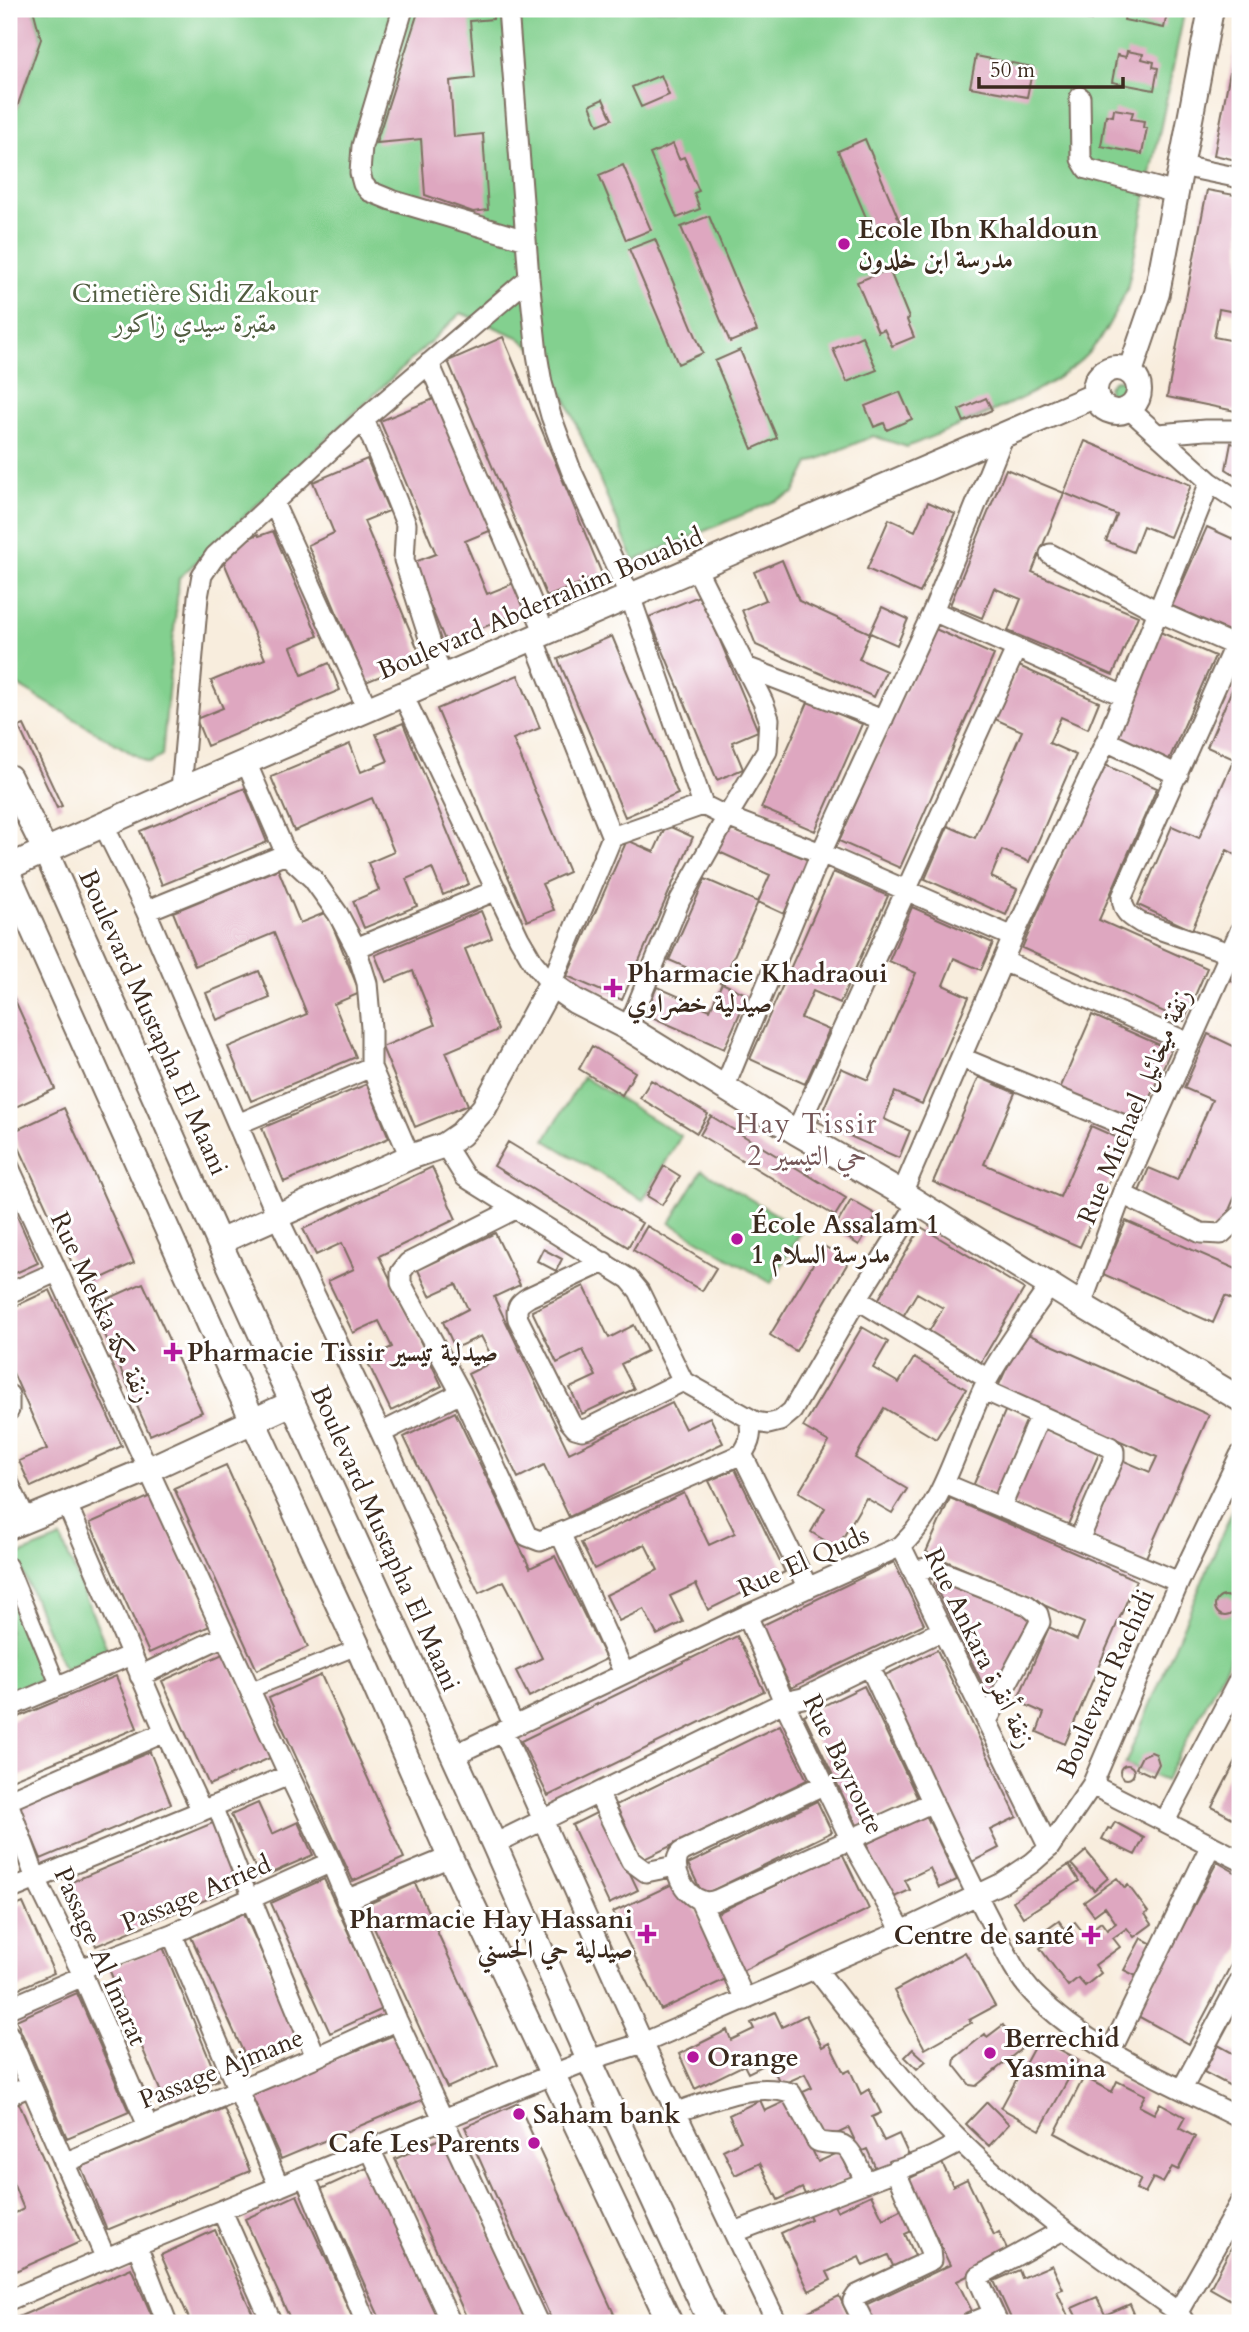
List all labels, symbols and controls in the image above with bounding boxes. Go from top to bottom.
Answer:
scale bar [979,46,1123,90]
text: 50 m [990,56,1035,85]
place label: Ecole Ibn Khaldoun مدرسة ابن خلدون [858,212,1098,277]
marker: Ecole Ibn Khaldoun مدرسة ابن خلدون [836,236,852,252]
park label: Cimetière Sidi Zakour مقبرة سيدي زاكور [72,276,319,344]
street label: Boulevard Abderrahim Bouabid [372,519,708,688]
street label: Boulevard Mustapha El Maani [70,864,237,1181]
place label: Pharmacie Khadraoui صيدلية خضراوي [627,956,888,1025]
marker: Pharmacie Khadraoui صيدلية خضراوي [605,980,621,996]
street label: Rue Michael زنقة ميخائيل [1069,983,1200,1229]
district label: Hay Tissir 2 حي التيسير [735,1105,879,1178]
street label: Rue Mekka زنقة مكة [42,1206,161,1408]
place label: École Assalam 1 مدرسة السلام 1 [751,1207,939,1277]
marker: École Assalam 1 مدرسة السلام 1 [729,1231,745,1247]
place label: Pharmacie Tissir صيدلية تيسير [187,1335,498,1370]
marker: Pharmacie Tissir صيدلية تيسير [165,1344,181,1360]
street label: Boulevard Mustapha El Maani [302,1380,469,1697]
street label: Rue El Quds [732,1517,874,1606]
street label: Rue Ankara زنقة أنقرة [916,1542,1043,1754]
street label: Boulevard Rachidi [1048,1583,1163,1783]
street label: Rue Bayroute [795,1688,892,1840]
street label: Passage Arried [116,1846,276,1941]
street label: Passage Al Imarat [46,1862,156,2051]
place label: Pharmacie Hay Hassani صيدلية حي الحسني [349,1902,633,1974]
place label: Centre de santé [894,1918,1075,1953]
marker: Centre de santé [1081,1925,1101,1945]
marker: Pharmacie Hay Hassani صيدلية حي الحسني [639,1926,655,1942]
street label: Passage Ajmane [134,2020,309,2117]
place label: Berrechid Yasmina [1004,2021,1120,2086]
place label: Orange [707,2040,799,2075]
marker: Berrechid Yasmina [982,2045,998,2061]
marker: Orange [685,2049,701,2065]
place label: Saham bank [533,2097,681,2132]
marker: Saham bank [511,2106,527,2122]
place label: Cafe Les Parents [328,2126,520,2161]
marker: Cafe Les Parents [526,2135,542,2151]

